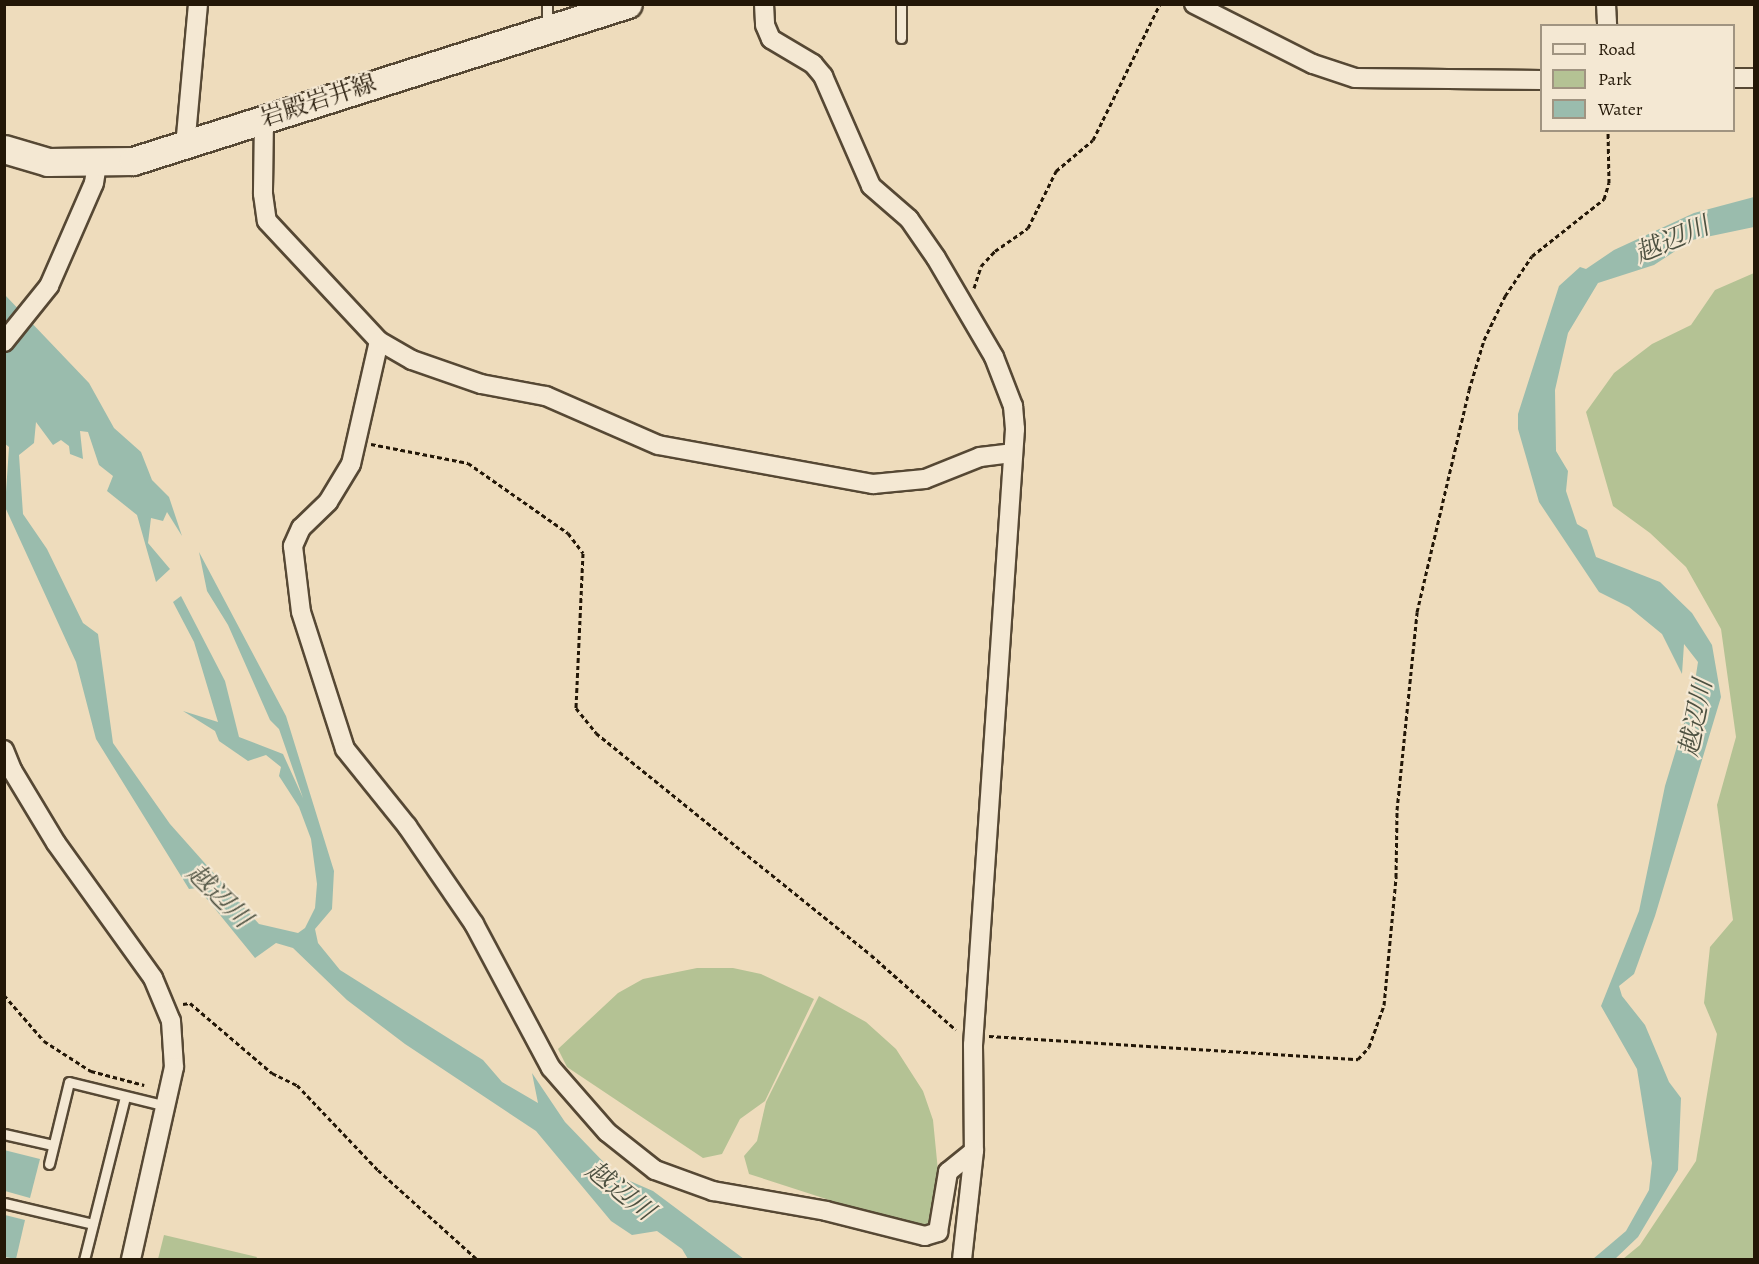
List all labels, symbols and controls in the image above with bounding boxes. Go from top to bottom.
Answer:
legend [1540,24,1735,132]
text: Road [1598,37,1635,61]
text: Park [1598,67,1632,91]
street label: 岩殿岩井線 [256,69,380,133]
text: Water [1598,97,1643,121]
water label: 越辺川 [1630,210,1714,270]
water label: 越辺川 [1673,677,1719,759]
water label: 越辺川 [180,858,258,934]
water label: 越辺川 [580,1155,660,1227]

